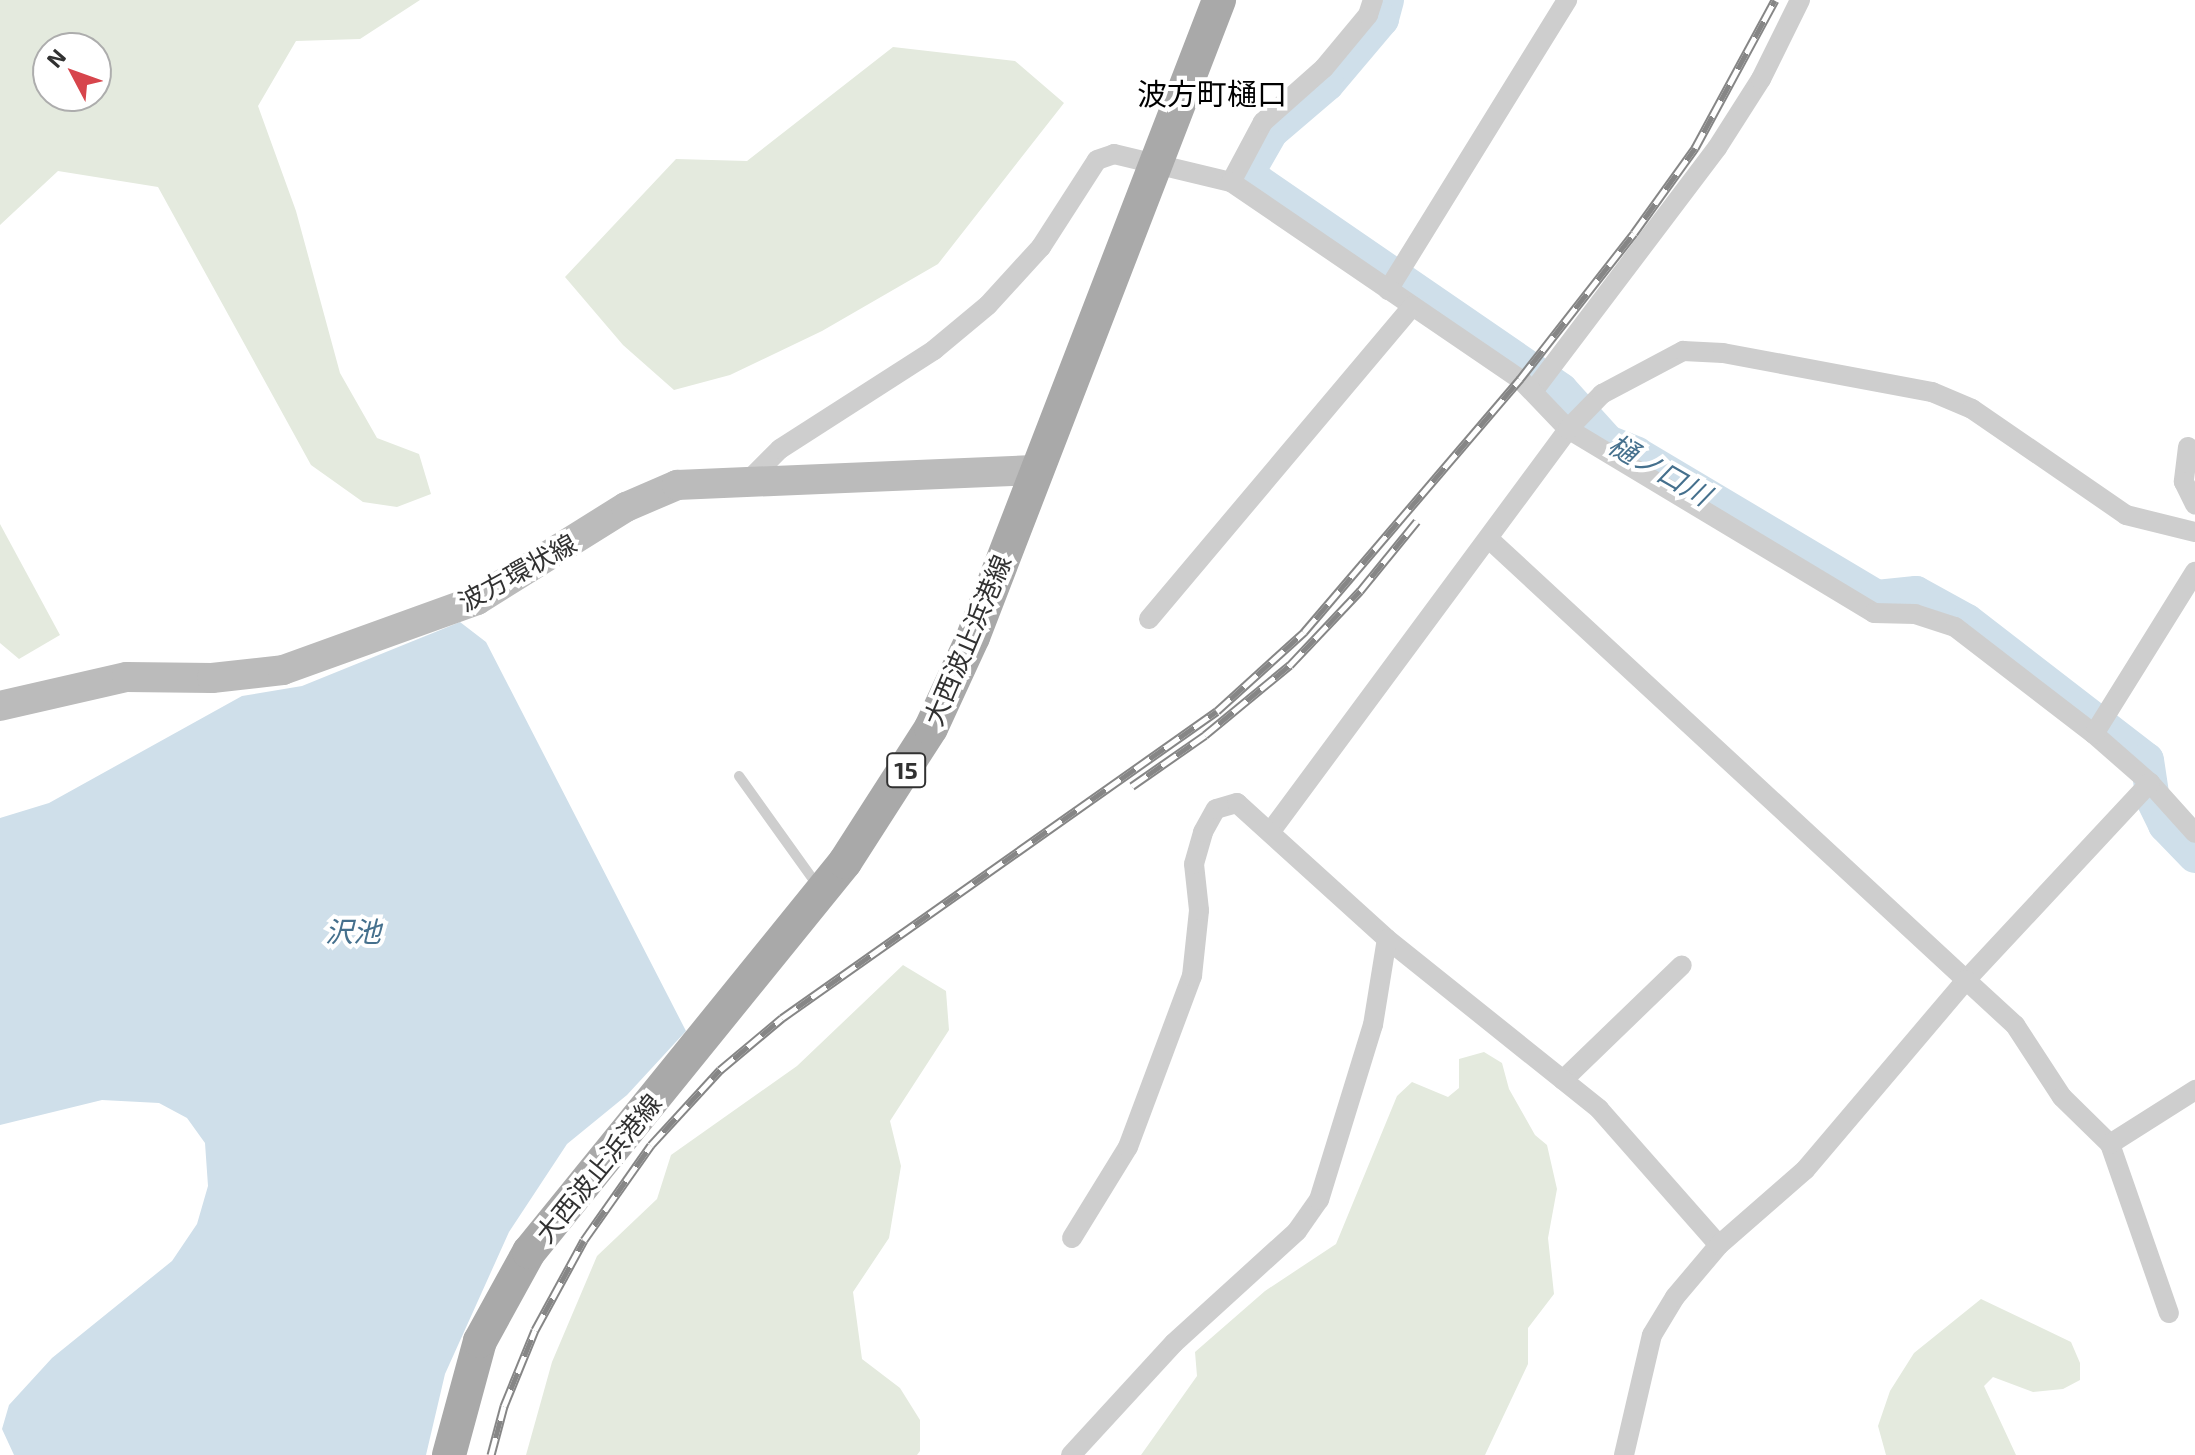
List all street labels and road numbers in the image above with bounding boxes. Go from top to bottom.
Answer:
street label: 波方環状線 [453,527,581,617]
street label: 大西波止浜港線 [917,550,1017,730]
road number: 15 [886,750,926,790]
street label: 大西波止浜港線 [529,1087,667,1249]

